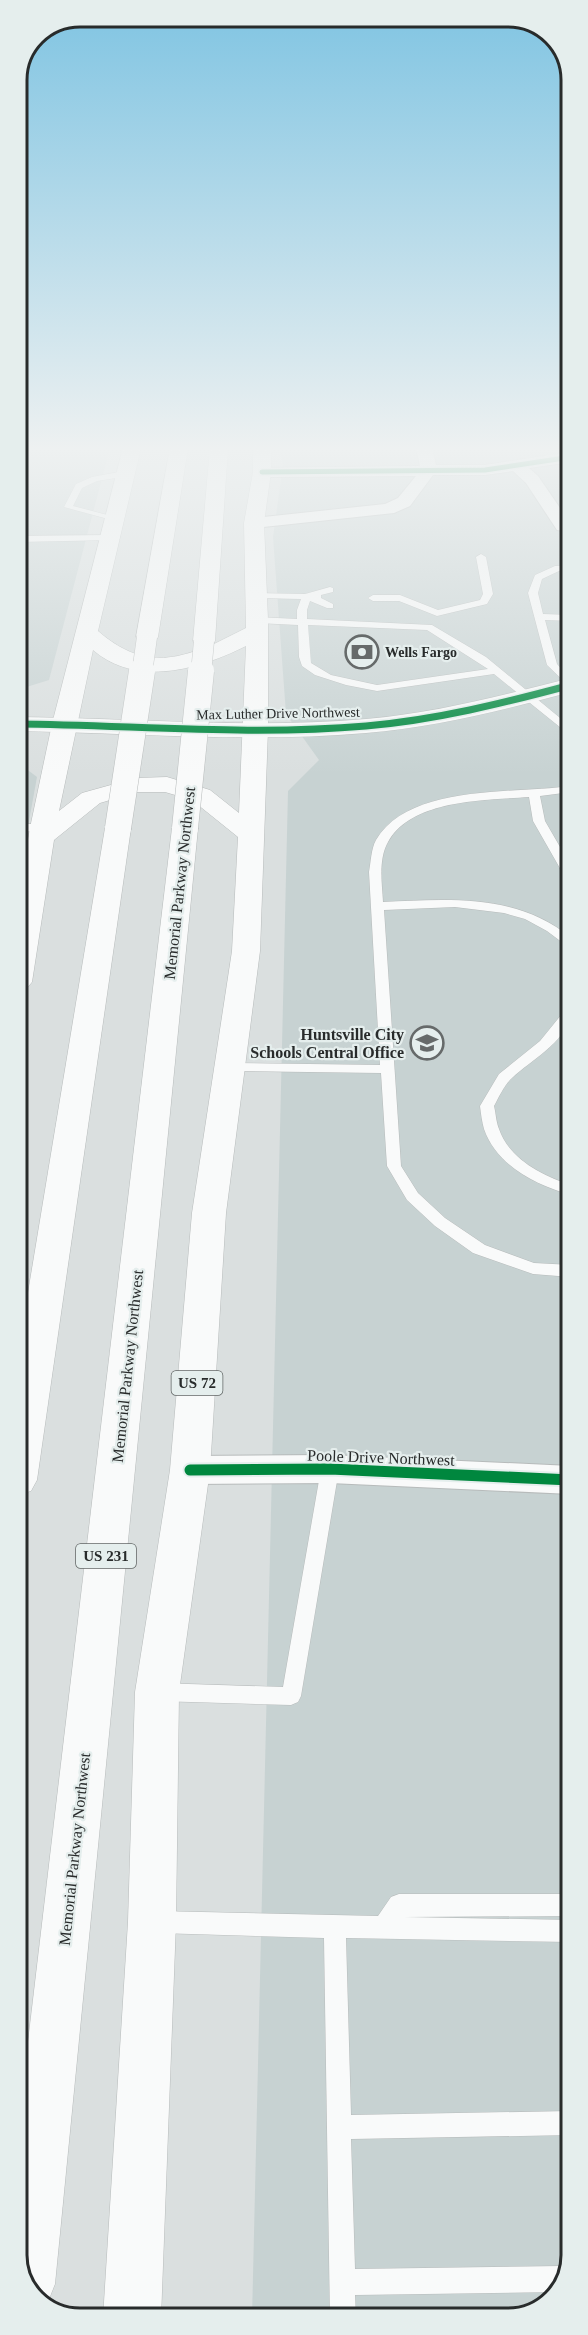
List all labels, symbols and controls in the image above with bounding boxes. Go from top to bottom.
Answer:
bank icon: Wells Fargo [344,634,380,670]
place label: Wells Fargo [385,645,457,660]
street label: Max Luther Drive Northwest [196,705,360,722]
street label: Memorial Parkway Northwest [161,785,199,980]
school or university icon: Huntsville City Schools Central Office [409,1025,445,1061]
place label: Huntsville City Schools Central Office [250,1026,404,1061]
street label: Memorial Parkway Northwest [109,1268,147,1463]
road number: US 72 [172,1371,222,1395]
street label: Poole Drive Northwest [307,1446,456,1469]
road number: US 231 [76,1544,136,1568]
street label: Memorial Parkway Northwest [56,1751,94,1946]

